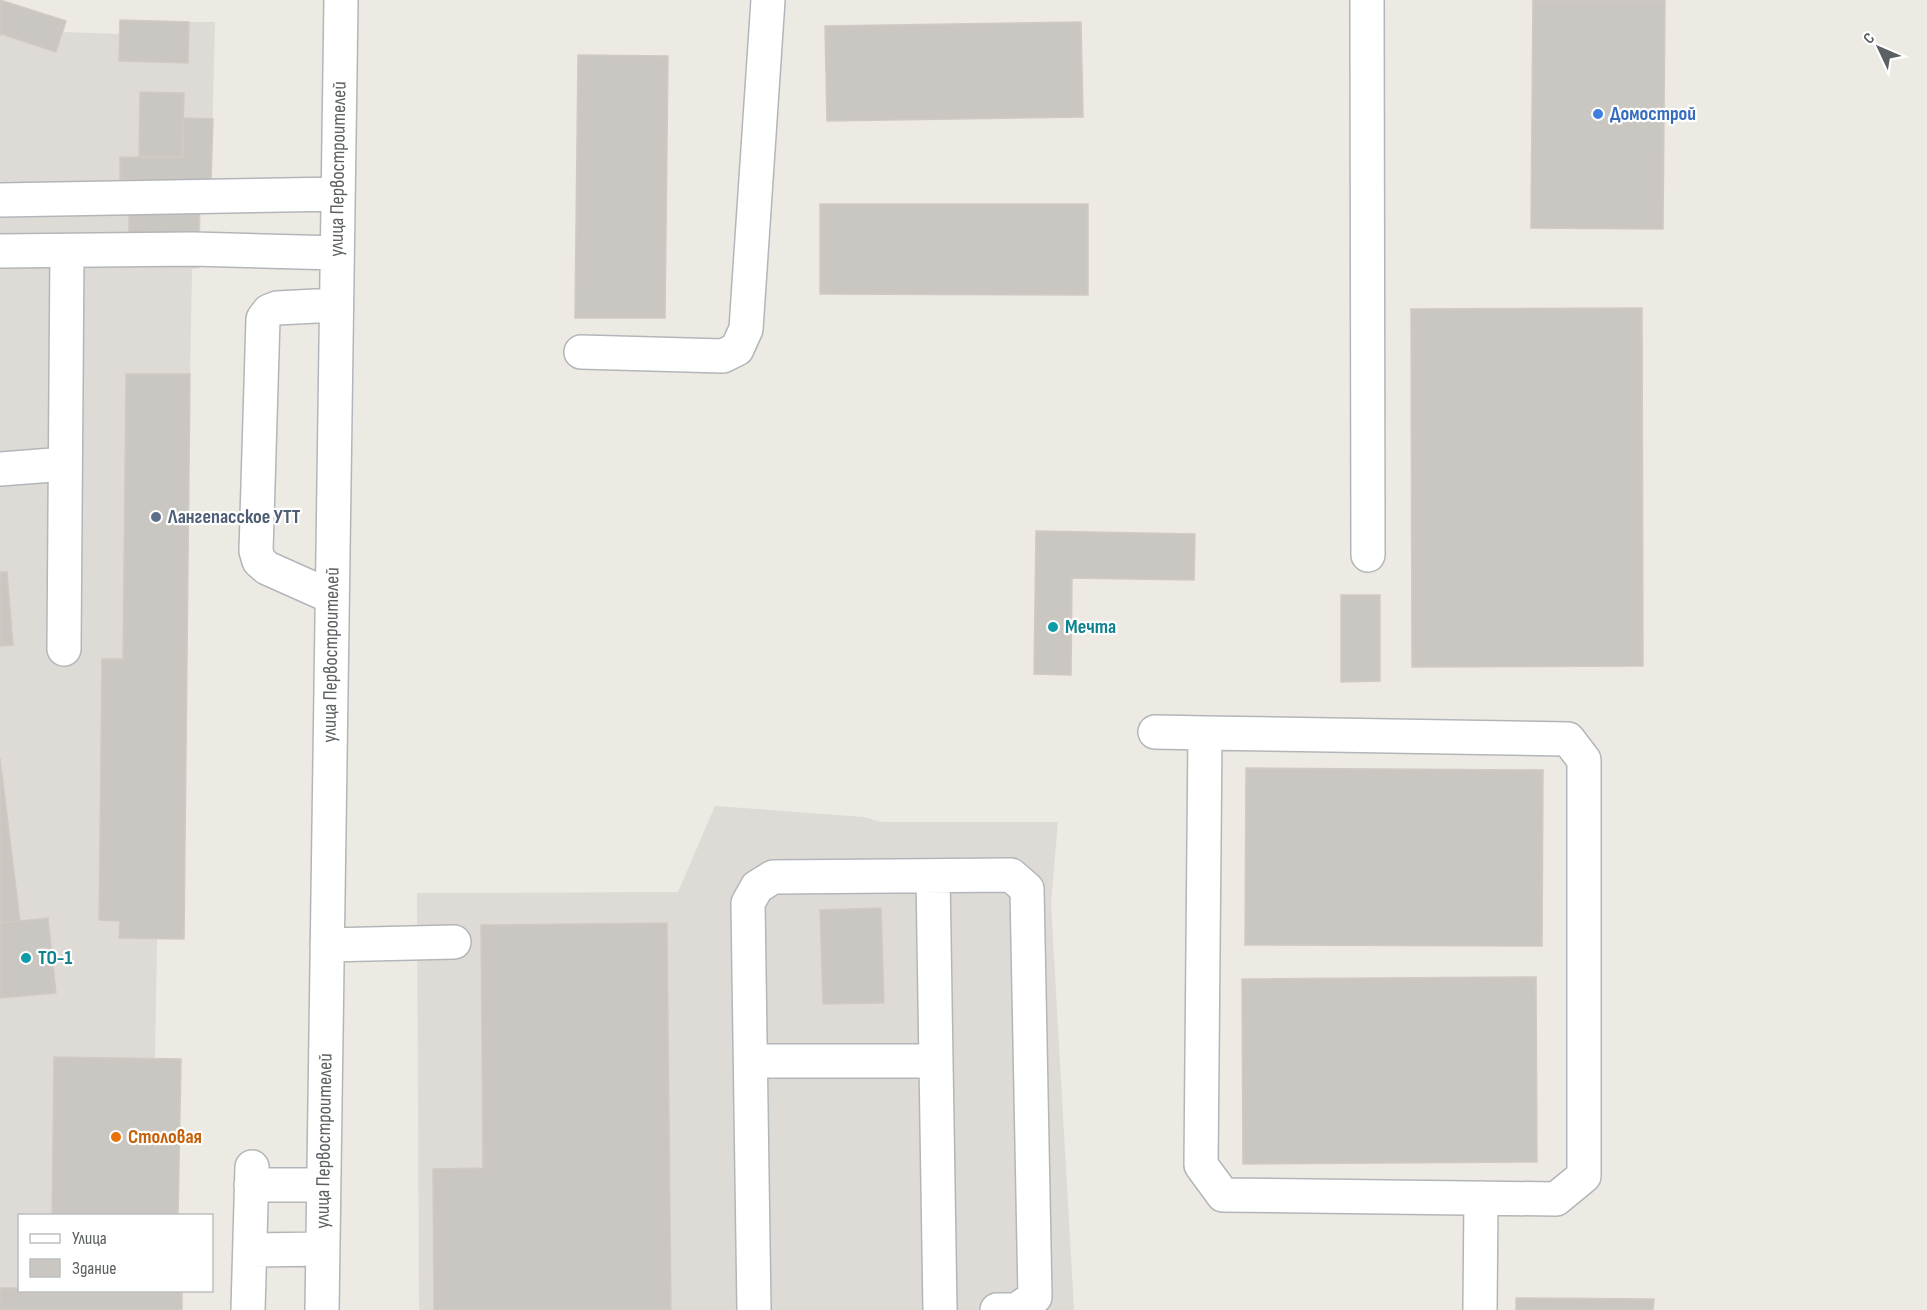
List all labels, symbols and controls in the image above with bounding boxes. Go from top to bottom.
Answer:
north arrow [1849,18,1909,78]
text: С [1860,29,1879,48]
street label: улица Первостроителей [324,81,352,257]
place label: Домострой [1610,102,1696,126]
marker: Домострой [1591,107,1605,121]
place label: Лангепасское УТТ [167,505,301,529]
marker: Лангепасское УТТ [149,510,163,524]
street label: улица Первостроителей [317,567,345,743]
place label: Мечта [1065,615,1116,639]
marker: Мечта [1046,620,1060,634]
place label: ТО-1 [38,946,72,970]
marker: ТО-1 [19,951,33,965]
street label: улица Первостроителей [310,1053,338,1229]
place label: Столовая [128,1125,202,1149]
marker: Столовая [109,1130,123,1144]
legend [18,1214,213,1292]
text: Улица [72,1228,107,1249]
text: Здание [72,1258,117,1279]

